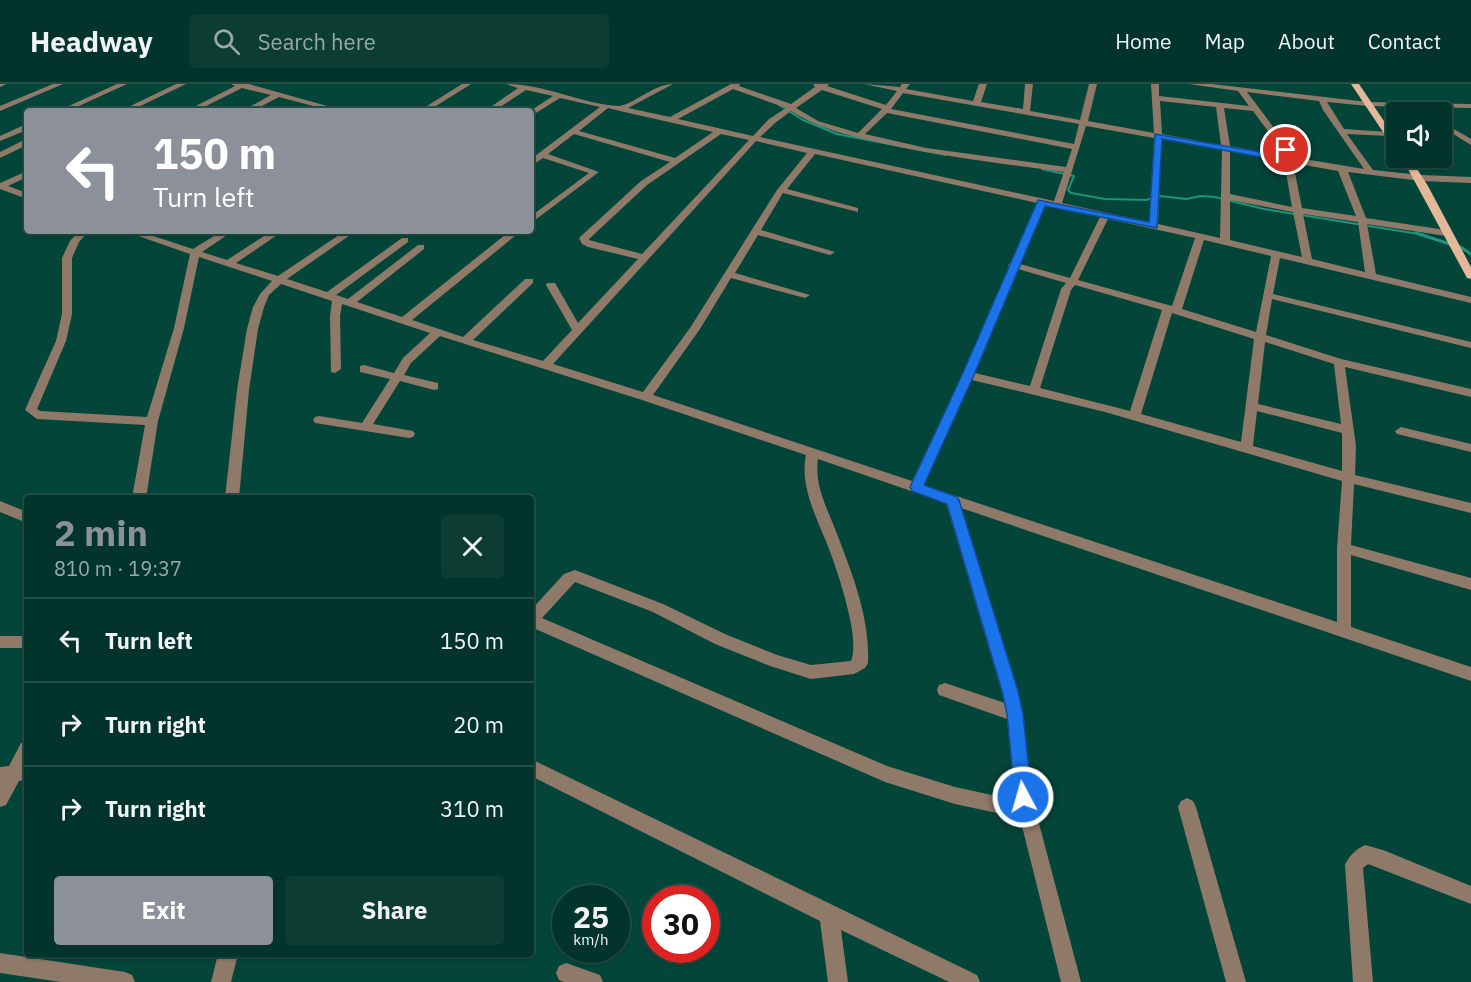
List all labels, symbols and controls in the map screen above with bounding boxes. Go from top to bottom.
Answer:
search box [189,14,609,68]
text: Headway [30,23,153,60]
icon: search [210,25,243,58]
text: Search here [258,27,376,56]
text: Home [1115,27,1172,55]
text: Map [1205,27,1245,55]
text: About [1278,27,1335,55]
text: Contact [1368,27,1441,55]
map controls [1386,102,1452,168]
button: sound [1386,102,1452,168]
pin [1260,124,1311,175]
text: 150 m [153,126,276,181]
icon: left [54,132,132,210]
icon: arrive [1269,133,1302,166]
text: Turn left [153,179,254,214]
text: 2 min [54,509,148,556]
button: close [441,515,504,578]
text: 810 m · 19:37 [54,555,182,582]
icon: left [54,624,87,657]
text: Turn left [105,626,193,655]
text: 150 m [440,626,504,655]
icon: right [54,708,87,741]
text: Turn right [105,710,206,739]
text: 20 m [453,710,504,739]
position arrow [991,765,1055,829]
icon: right [54,792,87,825]
text: Turn right [105,794,206,823]
text: 310 m [440,794,504,823]
button: Exit [54,876,273,945]
button: Share [285,876,504,945]
speed limit sign: 30 [642,885,720,963]
text: 25 [573,897,609,936]
text: km/h [573,930,609,949]

